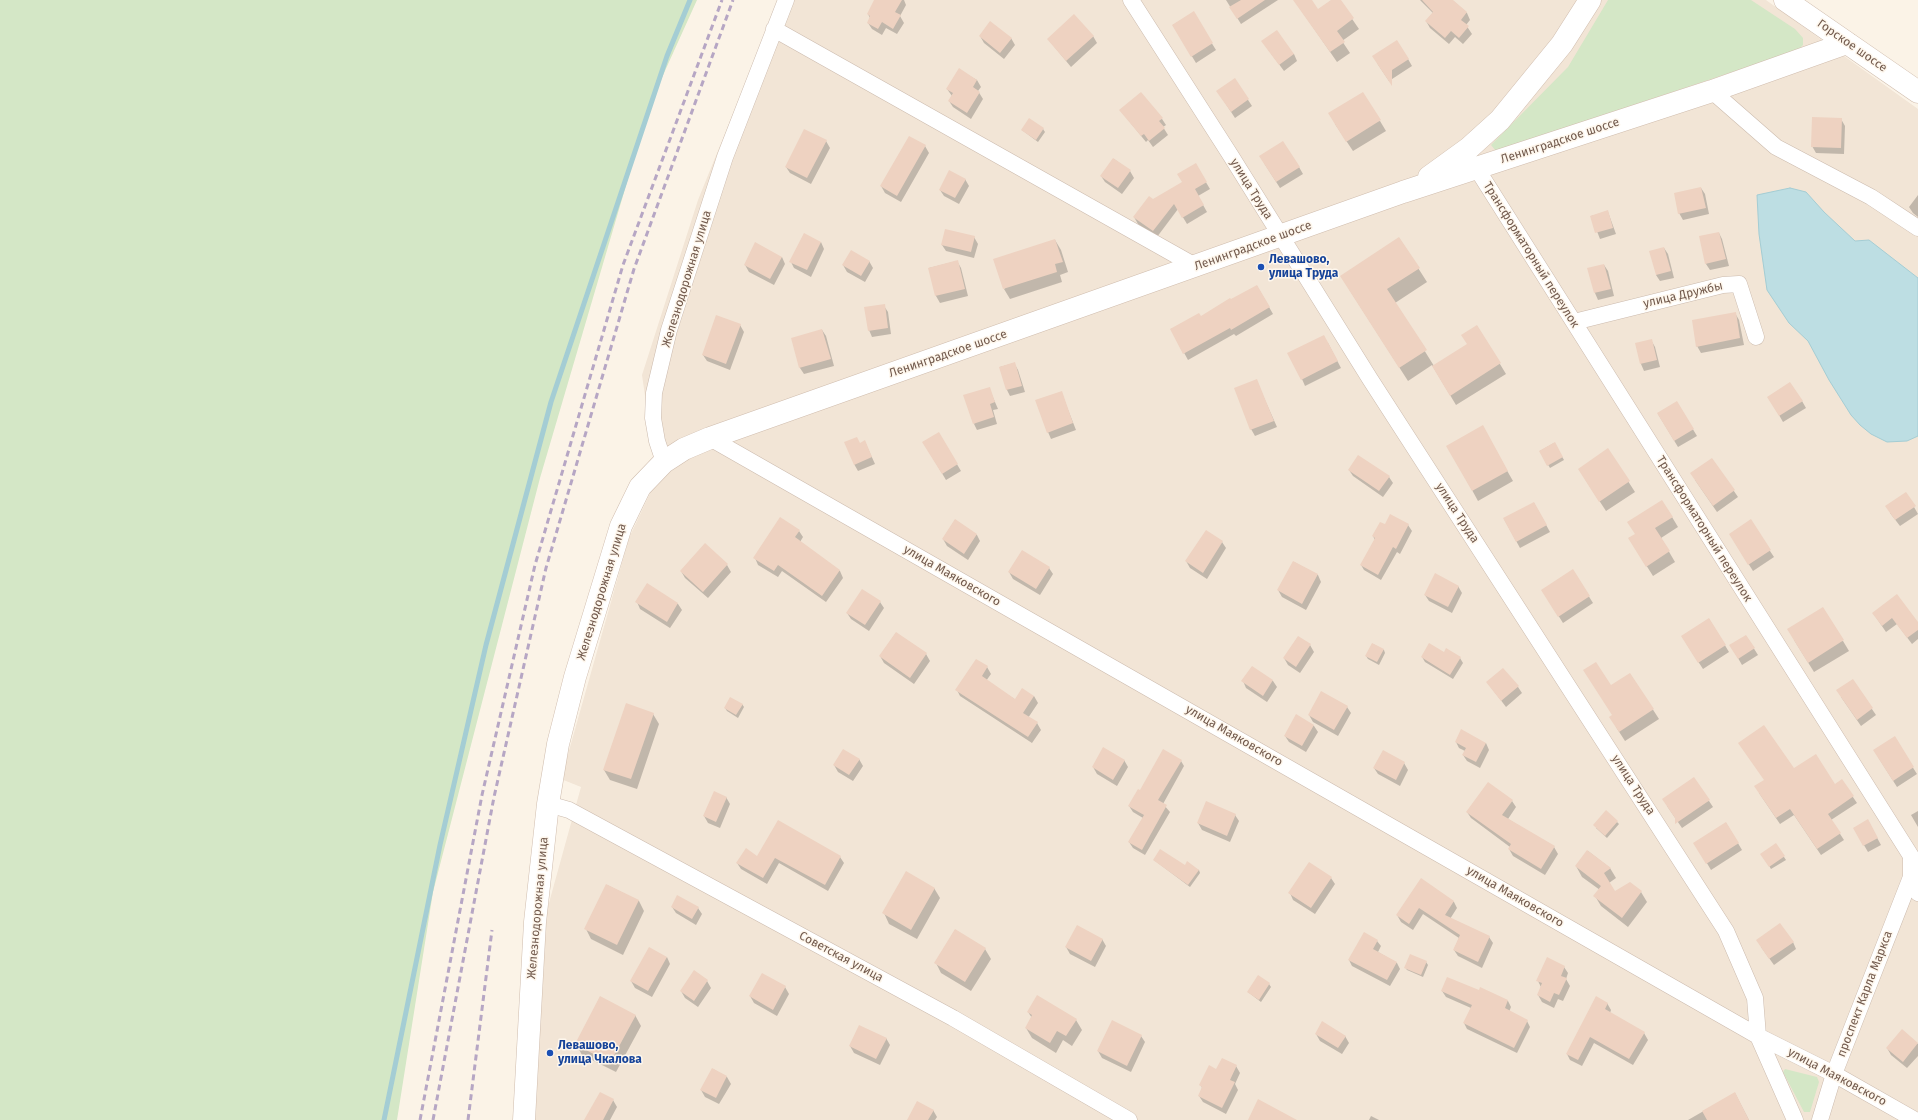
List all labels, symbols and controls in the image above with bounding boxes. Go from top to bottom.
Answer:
street label: Горское шоссе [1814,17,1890,75]
street label: Ленинградское шоссе [1499,115,1621,167]
street label: улица Труда [1227,156,1275,222]
street label: Трансформаторный переулок [1480,179,1582,331]
street label: Железнодорожная улица [659,209,715,349]
street label: Ленинградское шоссе [1192,218,1314,274]
place label: Левашово, улица Труда [1269,253,1338,281]
marker: Левашово, улица Труда [1256,262,1266,272]
street label: улица Дружбы [1642,279,1724,311]
street label: Ленинградское шоссе [887,327,1009,381]
street label: Трансформаторный переулок [1653,453,1755,605]
street label: улица Труда [1432,480,1482,546]
street label: Железнодорожная улица [574,522,630,662]
street label: улица Маяковского [901,542,1003,610]
street label: улица Маяковского [1183,702,1285,770]
street label: улица Труда [1608,752,1658,818]
street label: Железнодорожная улица [525,836,551,980]
street label: улица Маяковского [1464,863,1566,931]
street label: Советская улица [797,929,885,985]
street label: проспект Карла Маркса [1834,929,1896,1059]
place label: Левашово, улица Чкалова [558,1039,642,1067]
street label: улица Маяковского [1785,1045,1889,1109]
marker: Левашово, улица Чкалова [545,1048,555,1058]

